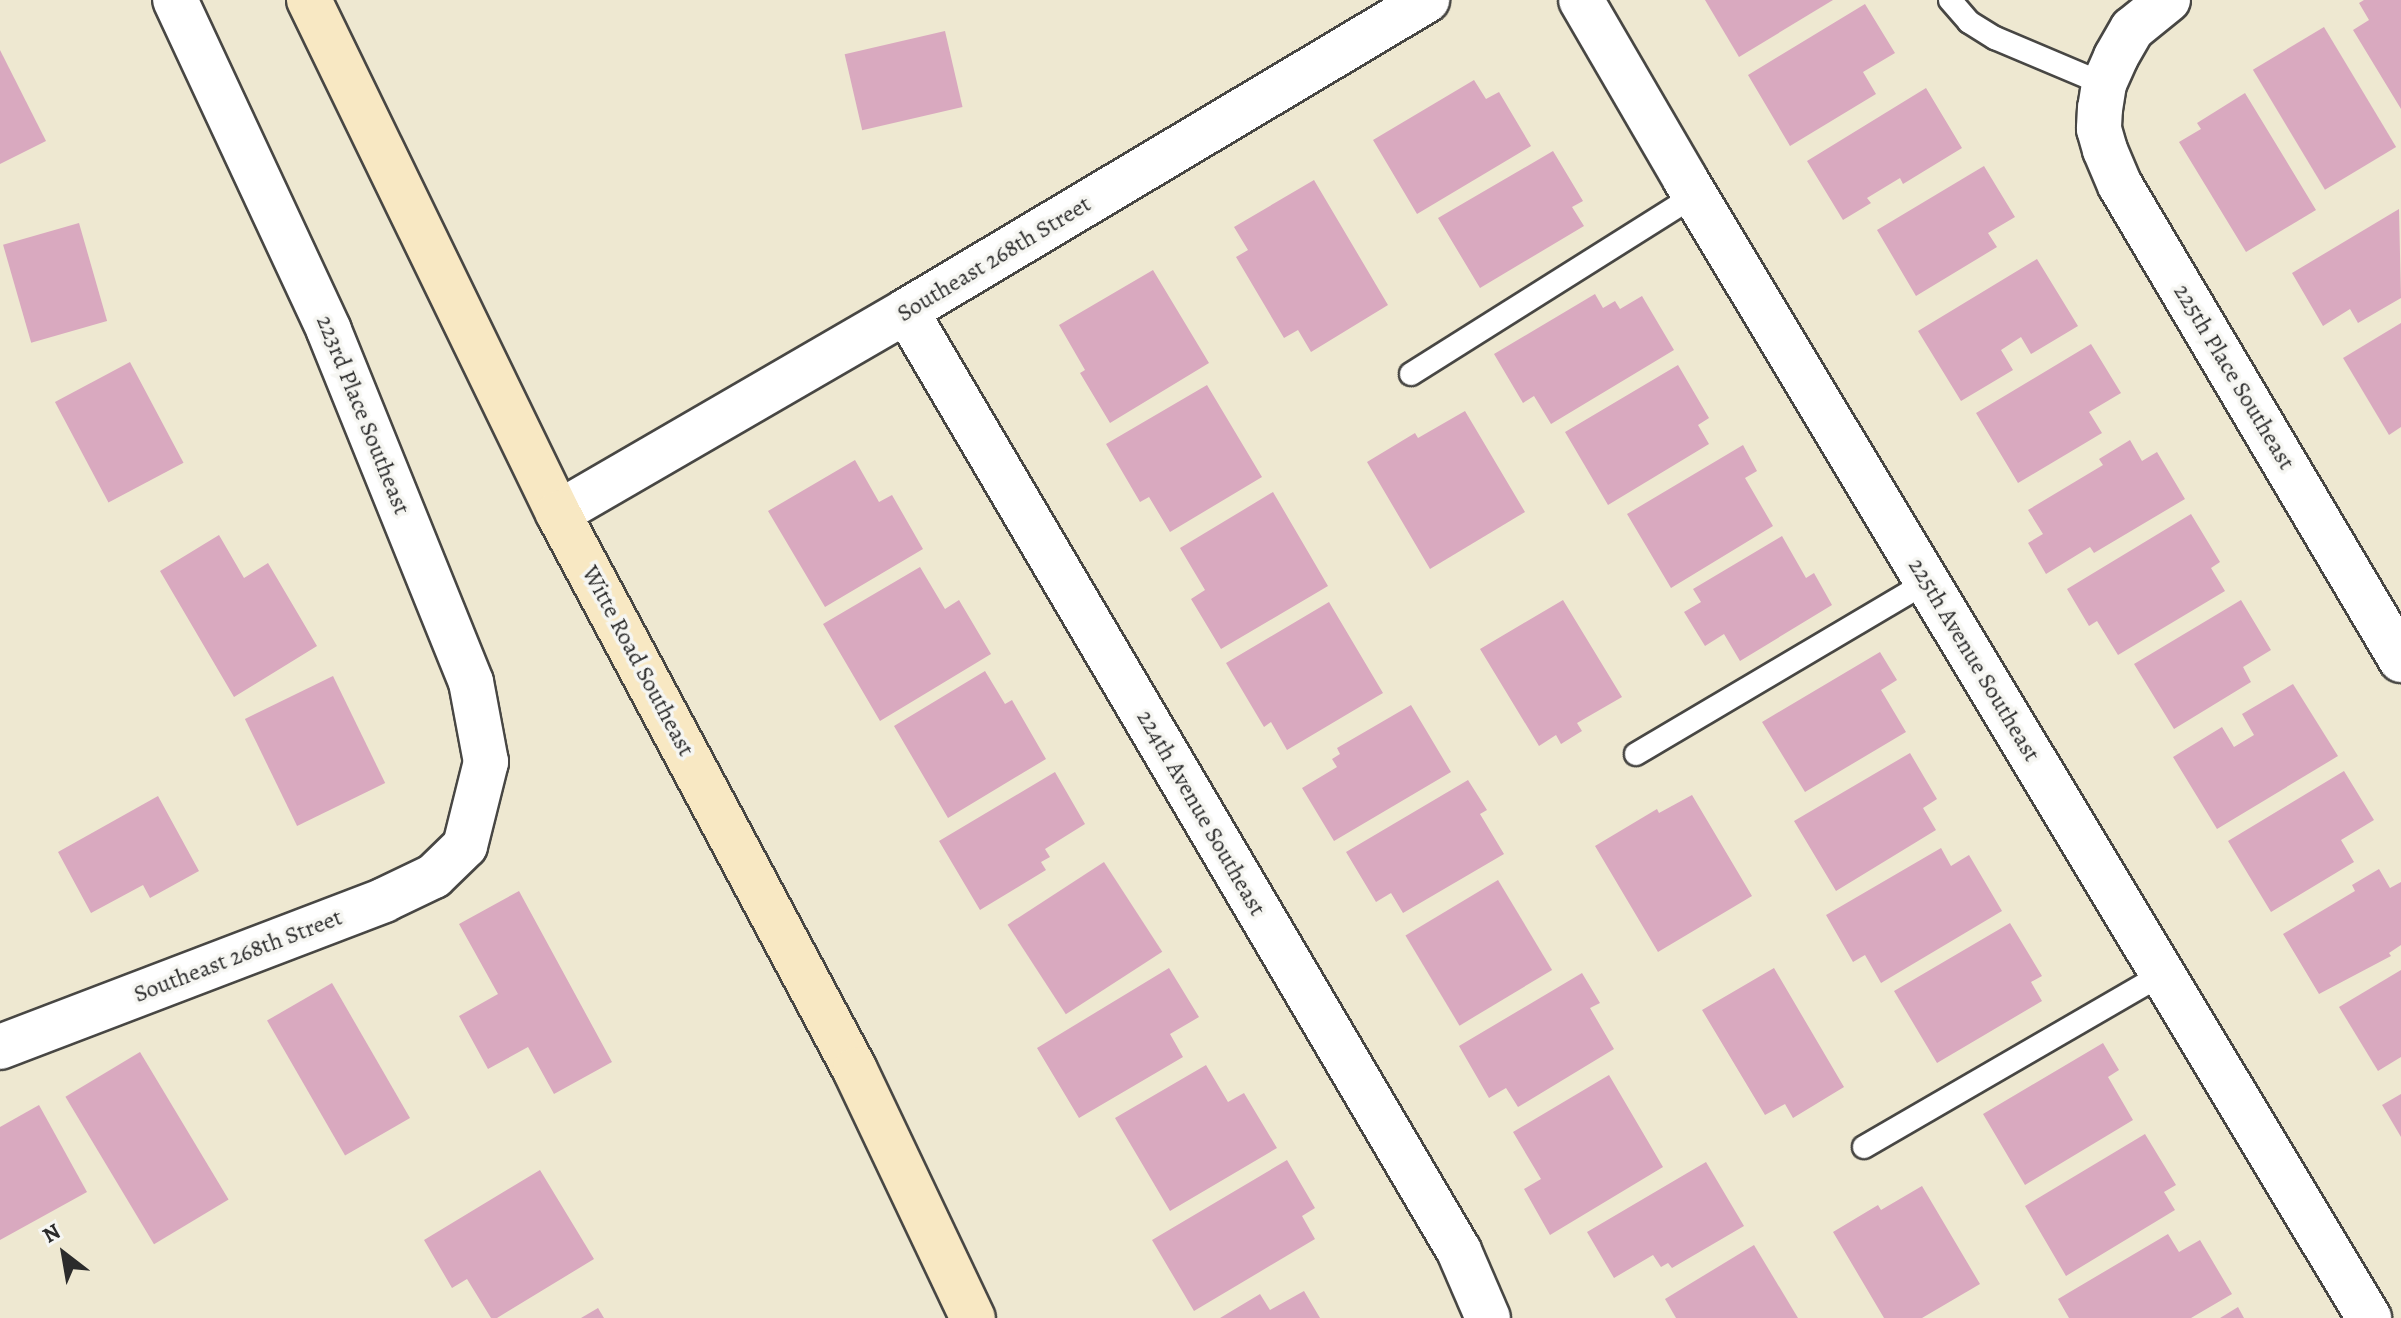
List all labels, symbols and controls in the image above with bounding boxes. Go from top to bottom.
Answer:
street label: Southeast 268th Street [892,190,1096,328]
street label: 225th Place Southeast [2167,279,2301,475]
street label: 223rd Place Southeast [310,311,416,519]
street label: 225th Avenue Southeast [1902,553,2046,767]
street label: Witte Road Southeast [576,561,700,761]
street label: 224th Avenue Southeast [1130,705,1272,921]
street label: Southeast 268th Street [130,903,346,1009]
north arrow [24,1214,104,1294]
text: N [37,1216,66,1250]

